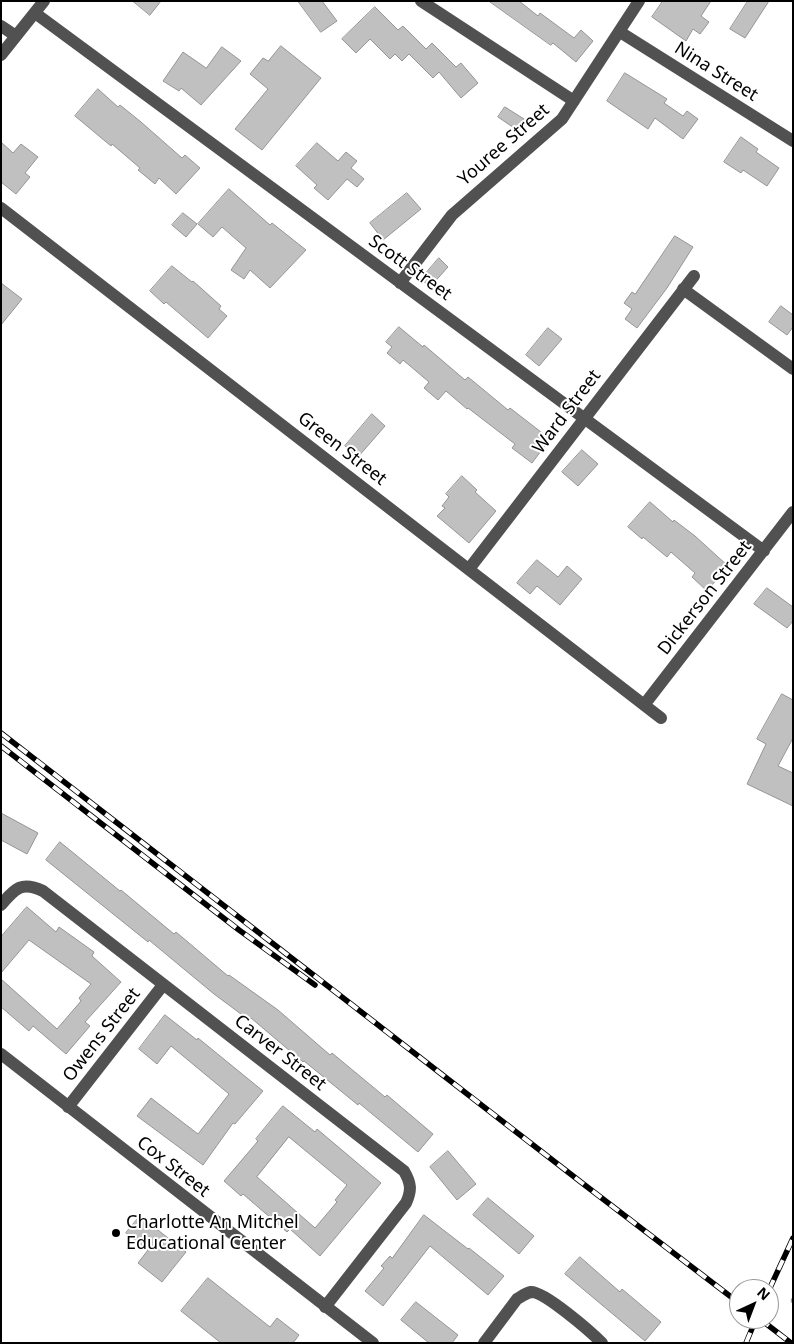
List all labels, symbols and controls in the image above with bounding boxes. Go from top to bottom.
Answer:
street label: Nina Street [670,38,762,106]
street label: Youree Street [454,100,554,190]
street label: Scott Street [364,231,456,305]
street label: Ward Street [528,366,606,458]
street label: Green Street [293,408,391,490]
street label: Dickerson Street [654,537,756,659]
street label: Owens Street [59,984,145,1086]
street label: Carver Street [230,1010,330,1096]
street label: Cox Street [132,1132,214,1202]
place label: Charlotte An Mitchel Educational Center [126,1212,299,1254]
marker: Charlotte An Mitchel Educational Center [110,1227,122,1239]
north arrow [729,1279,779,1329]
text: N [753,1283,775,1304]

